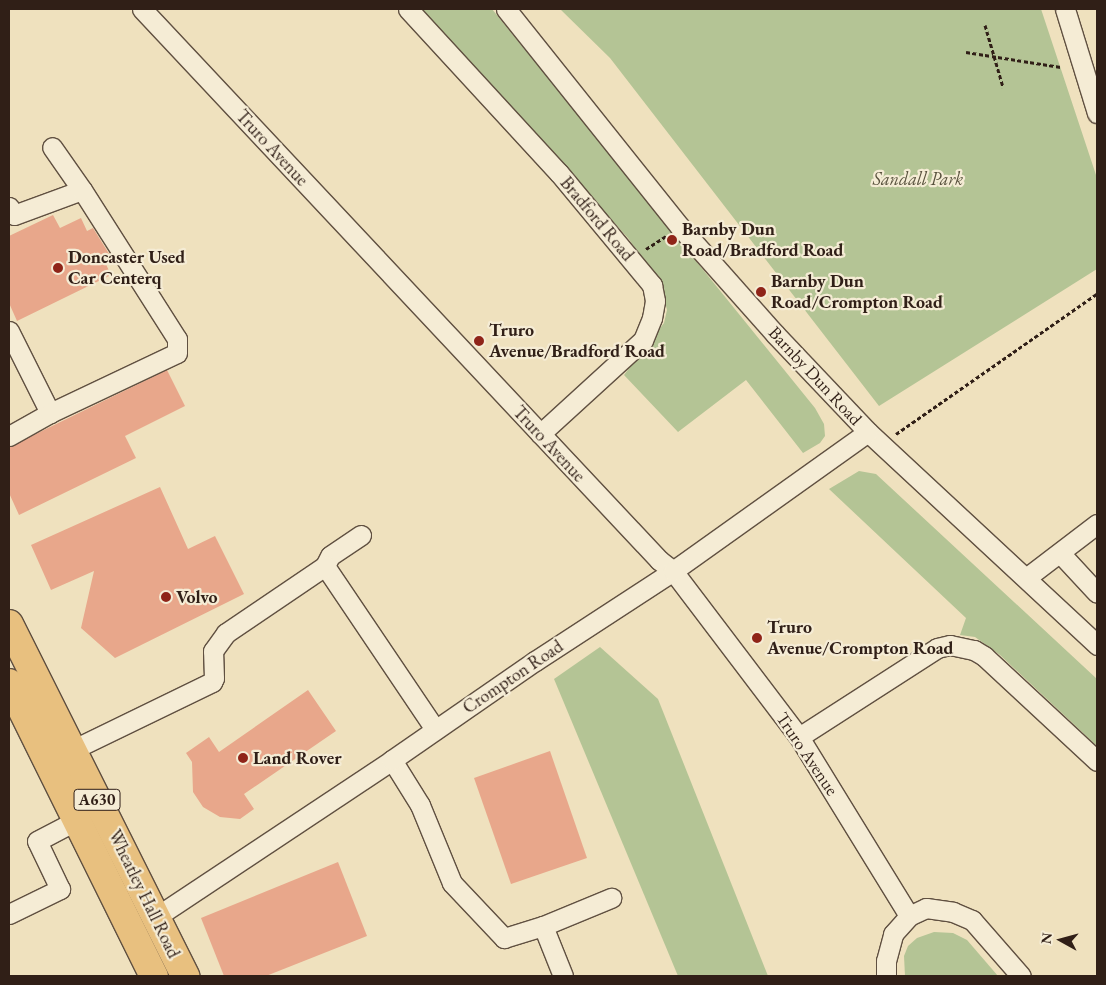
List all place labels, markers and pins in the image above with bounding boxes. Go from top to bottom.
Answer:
place label: Barnby Dun Road/Bradford Road [682,219,843,262]
marker: Barnby Dun Road/Bradford Road [666,234,678,246]
place label: Doncaster Used Car Centerq [68,247,185,290]
marker: Doncaster Used Car Centerq [52,262,64,274]
place label: Barnby Dun Road/Crompton Road [771,271,943,314]
marker: Barnby Dun Road/Crompton Road [755,286,767,298]
place label: Truro Avenue/Bradford Road [489,320,665,362]
marker: Truro Avenue/Bradford Road [473,335,485,347]
place label: Volvo [176,586,218,608]
marker: Volvo [160,591,172,603]
place label: Truro Avenue/Crompton Road [767,617,953,660]
marker: Truro Avenue/Crompton Road [751,632,763,644]
place label: Land Rover [253,747,342,769]
marker: Land Rover [237,752,249,764]

